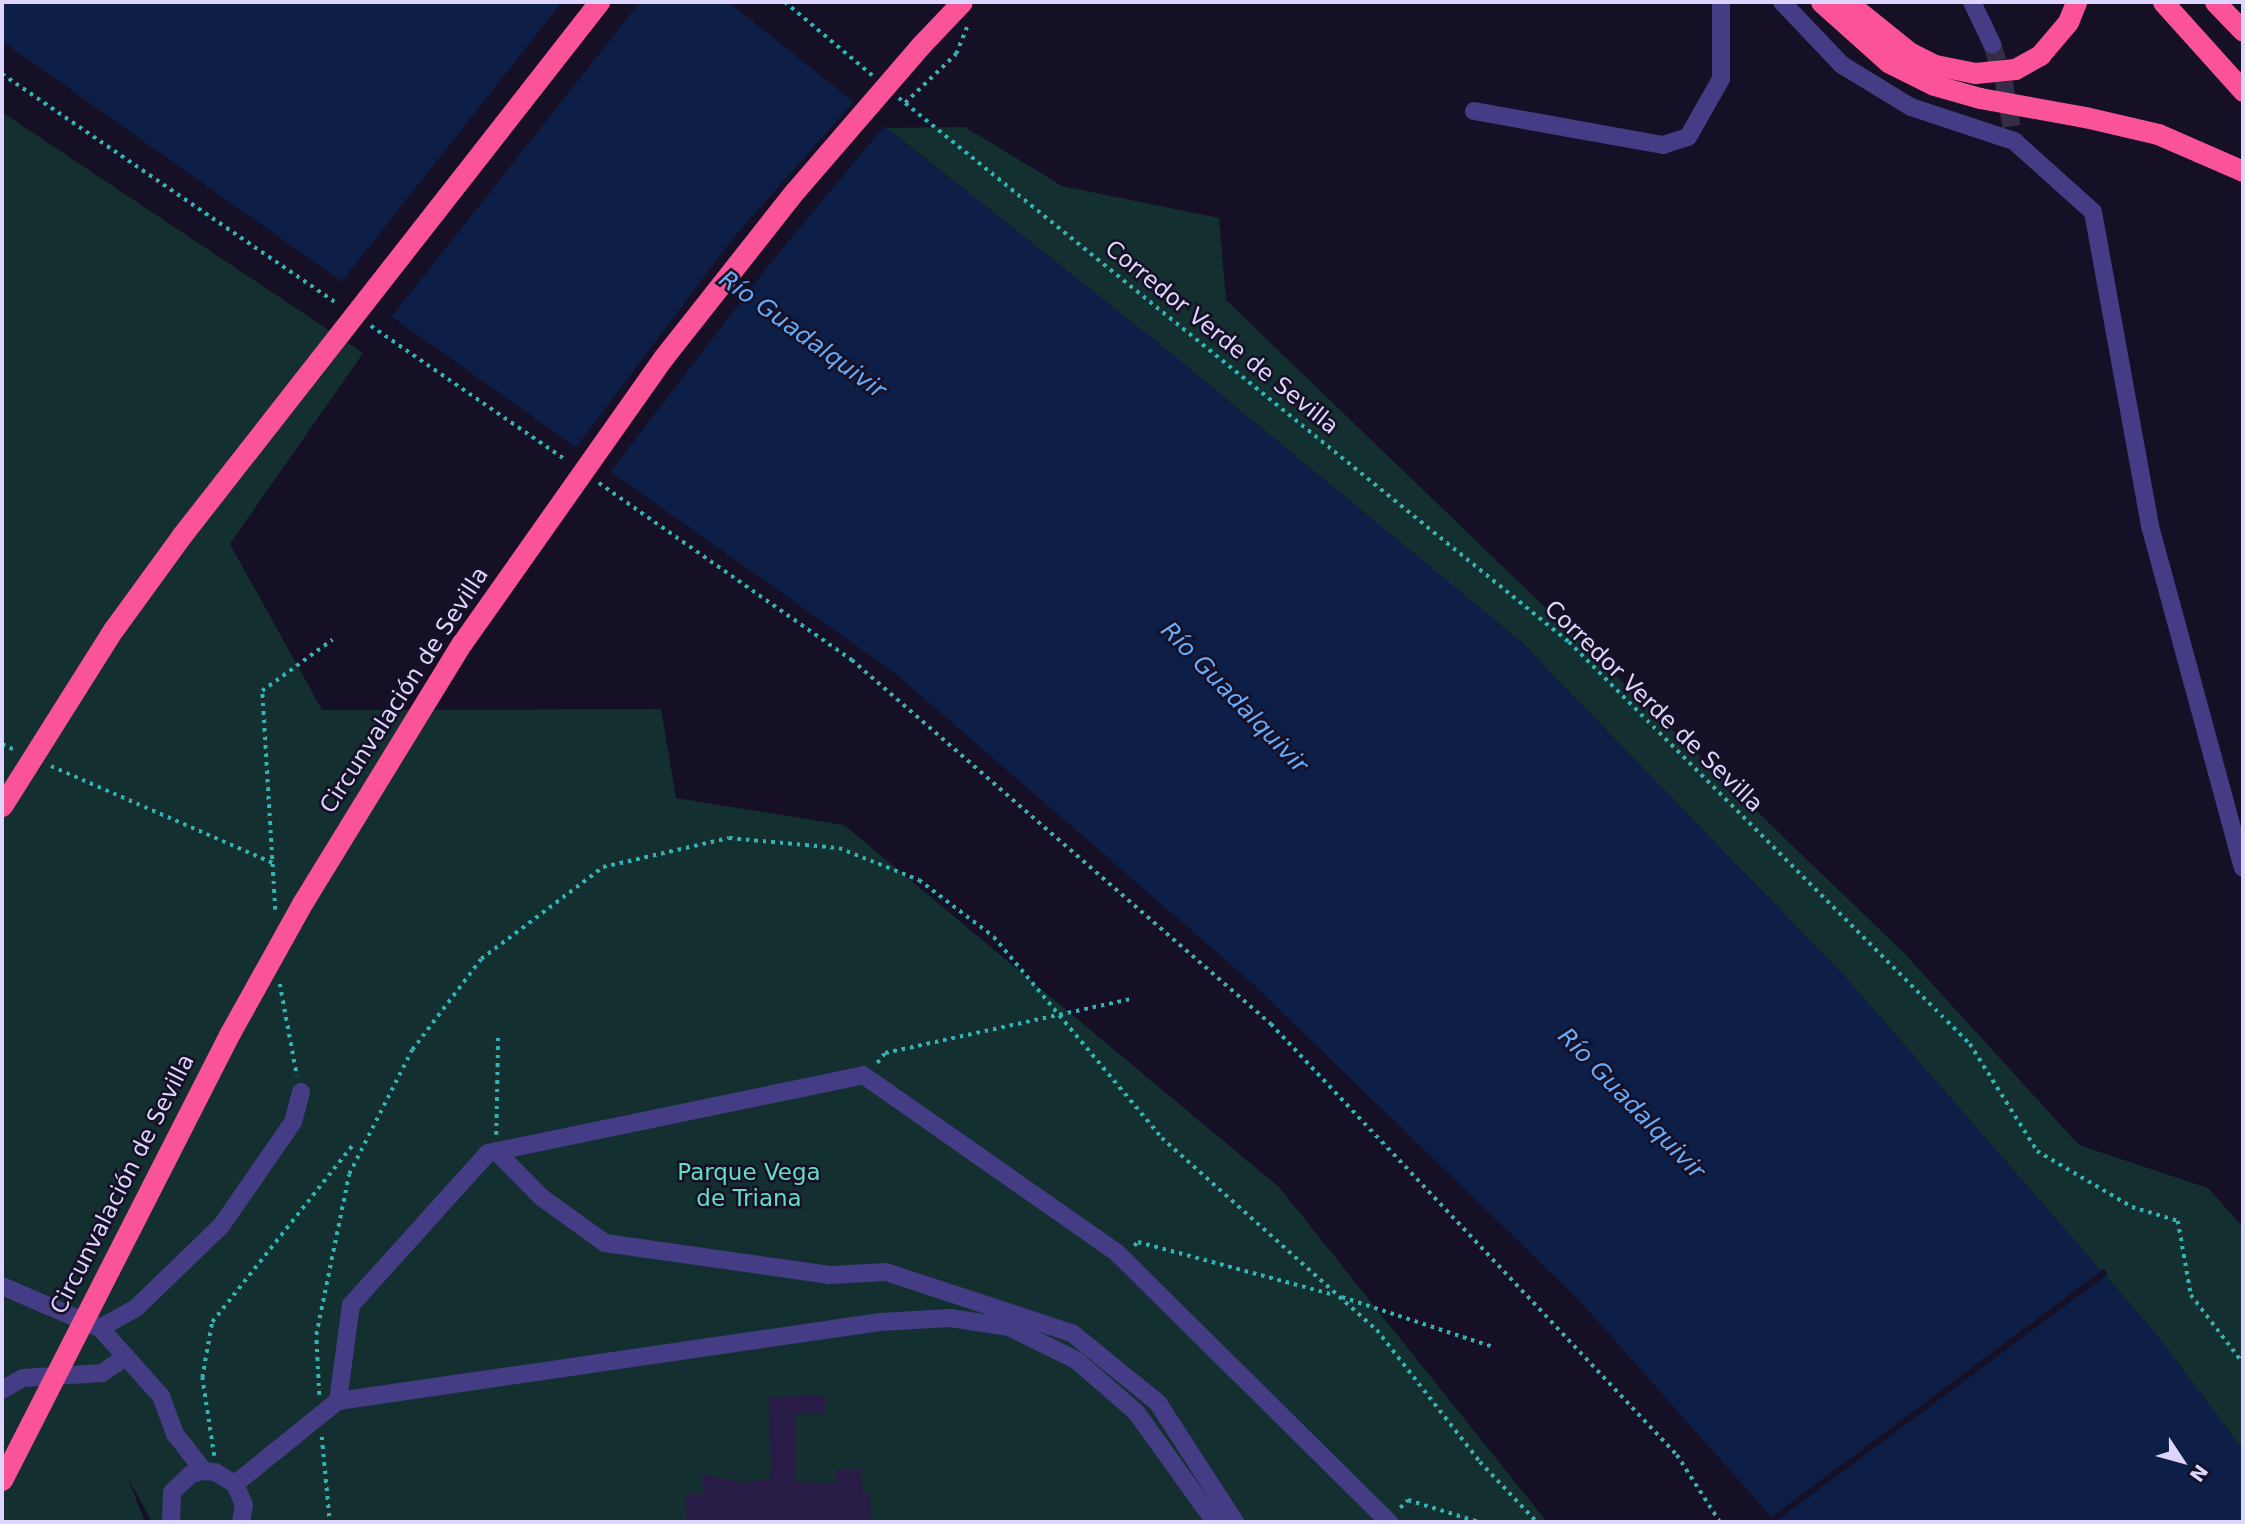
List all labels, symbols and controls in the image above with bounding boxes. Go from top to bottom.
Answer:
street label: Corredor Verde de Sevilla [1100,234,1344,440]
water label: Río Guadalquivir [713,265,891,405]
street label: Circunvalación de Sevilla [314,562,494,818]
street label: Corredor Verde de Sevilla [1539,594,1769,818]
water label: Río Guadalquivir [1155,617,1313,779]
water label: Río Guadalquivir [1552,1023,1710,1185]
street label: Circunvalación de Sevilla [44,1049,200,1319]
park label: Parque Vega de Triana [677,1158,821,1212]
north arrow [2147,1426,2217,1496]
text: N [2185,1460,2213,1486]

